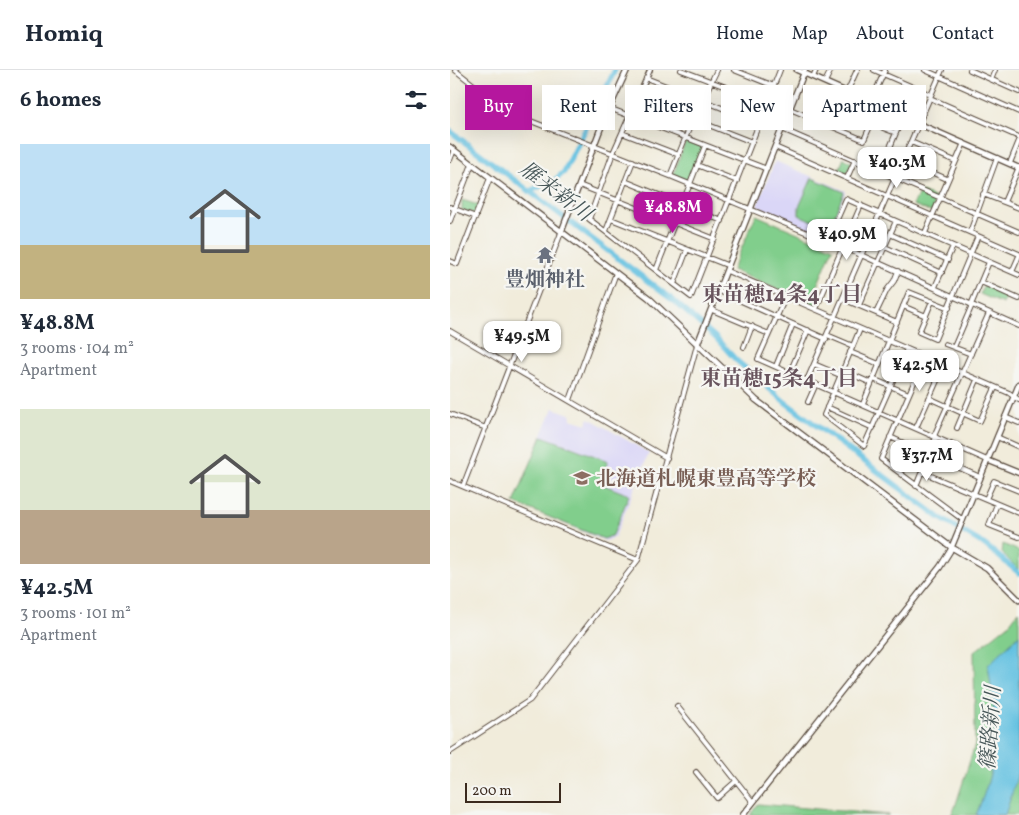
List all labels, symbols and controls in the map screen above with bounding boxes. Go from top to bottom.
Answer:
text: Homiq [25,18,103,52]
text: Home [716,22,764,47]
text: Map [792,22,828,47]
text: About [856,22,904,47]
text: Contact [932,22,994,47]
chip: Buy [465,85,532,130]
chip: Rent [542,85,615,130]
chip: Filters [625,85,711,130]
chip: New [721,85,793,130]
chip: Apartment [803,85,926,130]
text: 6 homes [20,86,101,115]
icon: filters [402,86,430,114]
pin: ¥40.3M [856,146,938,189]
text: ¥40.3M [868,152,926,174]
water label: 雁来新川 [513,155,599,230]
icon: home [180,176,270,266]
pin: ¥48.8M [632,191,714,234]
text: ¥48.8M [645,197,701,219]
pin: ¥40.9M [806,218,888,261]
text: ¥40.9M [818,224,876,246]
temple icon: 豊畑神社 [535,245,555,265]
place label: 豊畑神社 [505,267,585,295]
district label: 東苗穂14条4丁目 [702,281,862,310]
text: ¥48.8M [20,309,95,338]
pin: ¥49.5M [481,320,563,363]
text: ¥49.5M [494,326,550,348]
text: 3 rooms · 104 m² [20,338,134,360]
pin: ¥42.5M [879,350,961,392]
text: ¥42.5M [892,355,948,377]
text: Apartment [20,360,97,382]
district label: 東苗穂15条4丁目 [700,365,858,394]
pin: ¥37.7M [886,440,968,482]
icon: home [180,441,270,531]
text: ¥37.7M [901,445,953,467]
place label: 北海道札幌東豊高等学校 [596,466,816,494]
school or university icon: 北海道札幌東豊高等学校 [572,468,592,488]
text: ¥42.5M [20,574,93,603]
text: 3 rooms · 101 m² [20,603,131,625]
text: Apartment [20,625,97,647]
water label: 篠路新川 [974,683,1009,771]
scale bar [465,780,561,803]
text: 200 m [472,782,512,801]

